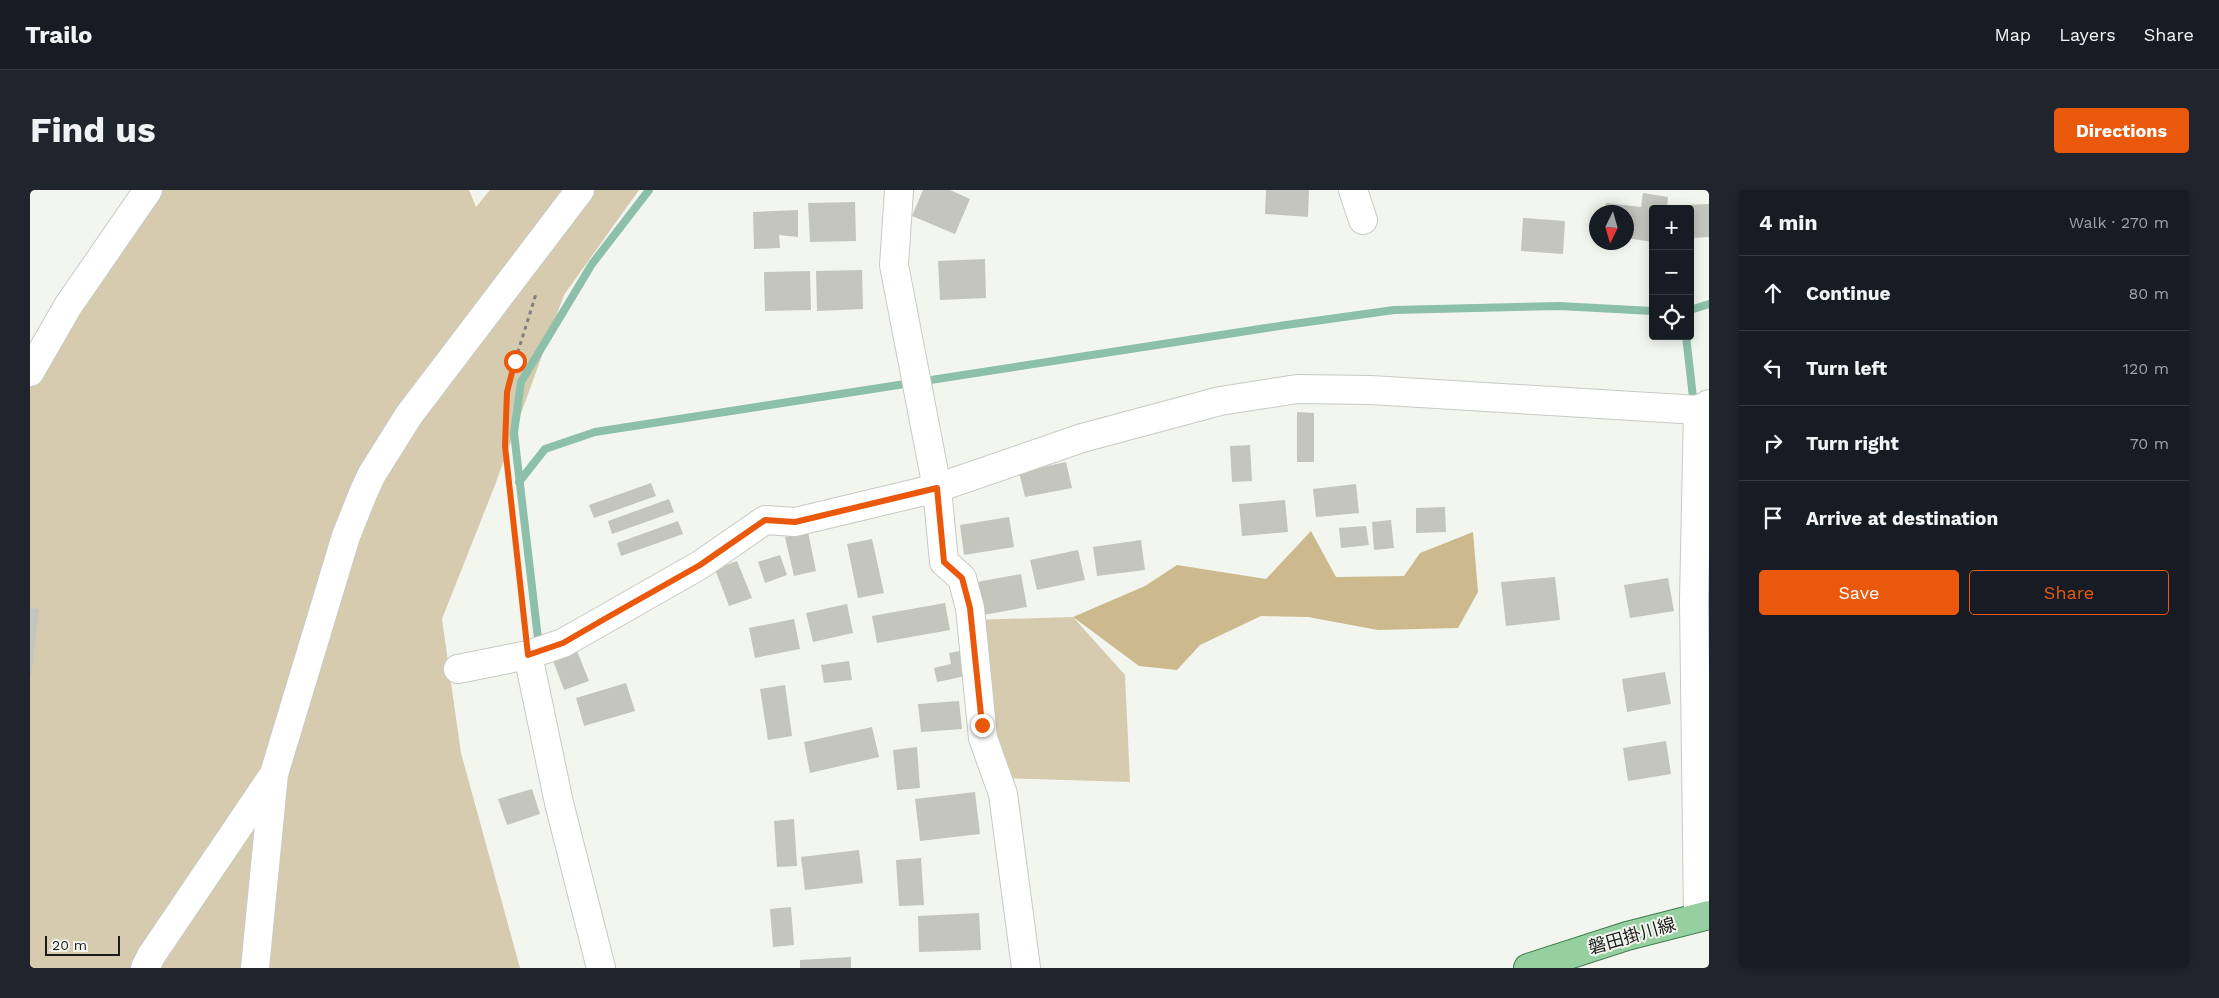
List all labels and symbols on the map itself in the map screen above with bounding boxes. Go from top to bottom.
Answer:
north arrow [1589,205,1634,250]
route start [504,350,527,373]
route end [971,714,994,737]
street label: 磐田掛川線 [1586,913,1678,958]
scale bar [45,933,120,956]

